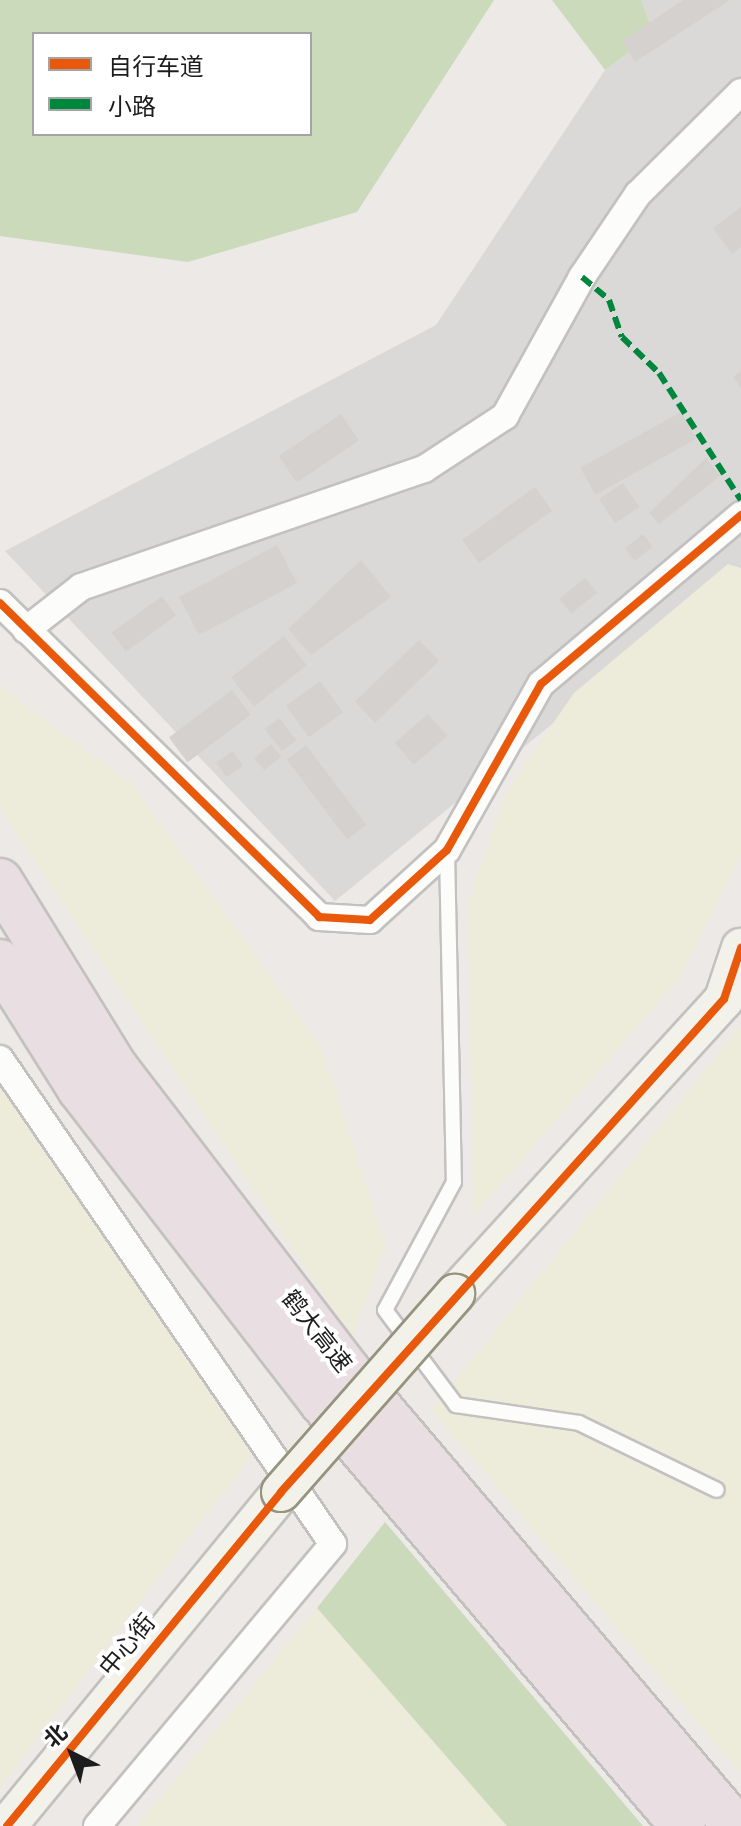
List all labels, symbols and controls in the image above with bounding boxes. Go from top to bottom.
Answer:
legend [32,32,312,136]
text: 自行车道 [108,52,204,81]
text: 小路 [108,92,156,121]
street label: 鹤大高速 [276,1284,358,1378]
street label: 中心街 [93,1608,161,1682]
north arrow [32,1714,112,1794]
text: 北 [38,1718,73,1753]

